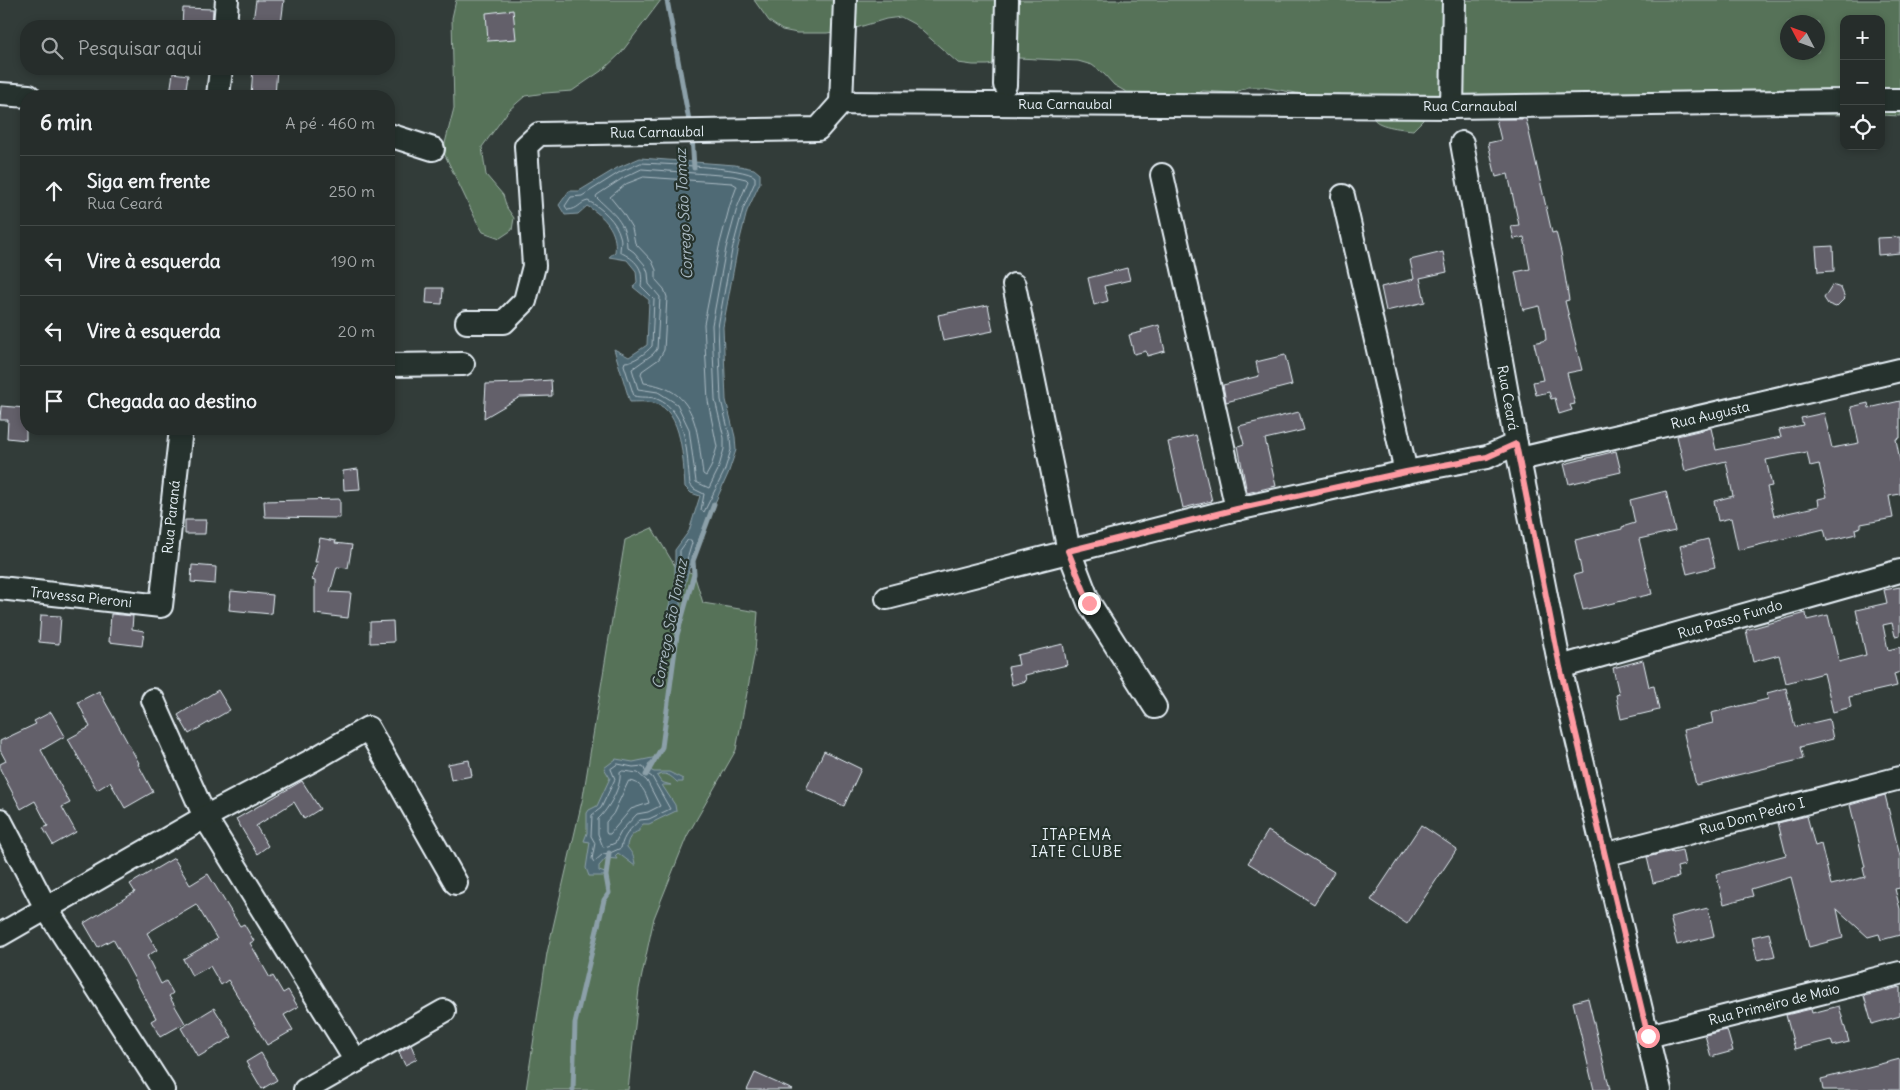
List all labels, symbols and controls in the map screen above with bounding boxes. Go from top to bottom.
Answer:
north arrow [1780,15,1825,60]
map controls [1840,15,1885,150]
button: + [1840,15,1885,60]
search box [20,20,395,75]
icon: search [38,34,66,62]
text: Pesquisar aqui [78,36,202,60]
button: − [1840,60,1885,105]
street label: Rua Carnaubal [1018,95,1112,113]
street label: Rua Carnaubal [1423,97,1517,115]
button: locate [1840,105,1885,150]
text: 6 min [40,109,92,136]
text: A pé · 460 m [285,113,375,133]
street label: Rua Carnaubal [610,122,704,142]
water label: Corrego São Tomaz [670,146,696,280]
text: Siga em frente [87,169,210,193]
icon: ahead [40,177,68,205]
text: 250 m [329,181,375,201]
text: Rua Ceará [87,193,163,213]
icon: left [40,247,68,275]
text: Vire à esquerda [87,249,221,273]
text: 190 m [331,251,375,271]
icon: left [40,317,68,345]
text: Vire à esquerda [87,319,221,343]
text: 20 m [338,321,375,341]
street label: Rua Ceará [1493,364,1523,432]
icon: arrive [40,387,68,415]
text: Chegada ao destino [87,389,257,413]
street label: Rua Augusta [1669,397,1751,433]
street label: Rua Paraná [158,479,184,555]
water label: Corrego São Tomaz [648,556,692,690]
street label: Travessa Pieroni [29,583,133,611]
route end [1078,592,1101,615]
street label: Rua Passo Fundo [1676,595,1785,643]
street label: Rua Dom Pedro I [1697,793,1807,839]
district label: ITAPEMA IATE CLUBE [1031,825,1123,861]
street label: Rua Primeiro de Maio [1707,979,1842,1029]
route start [1637,1025,1660,1048]

